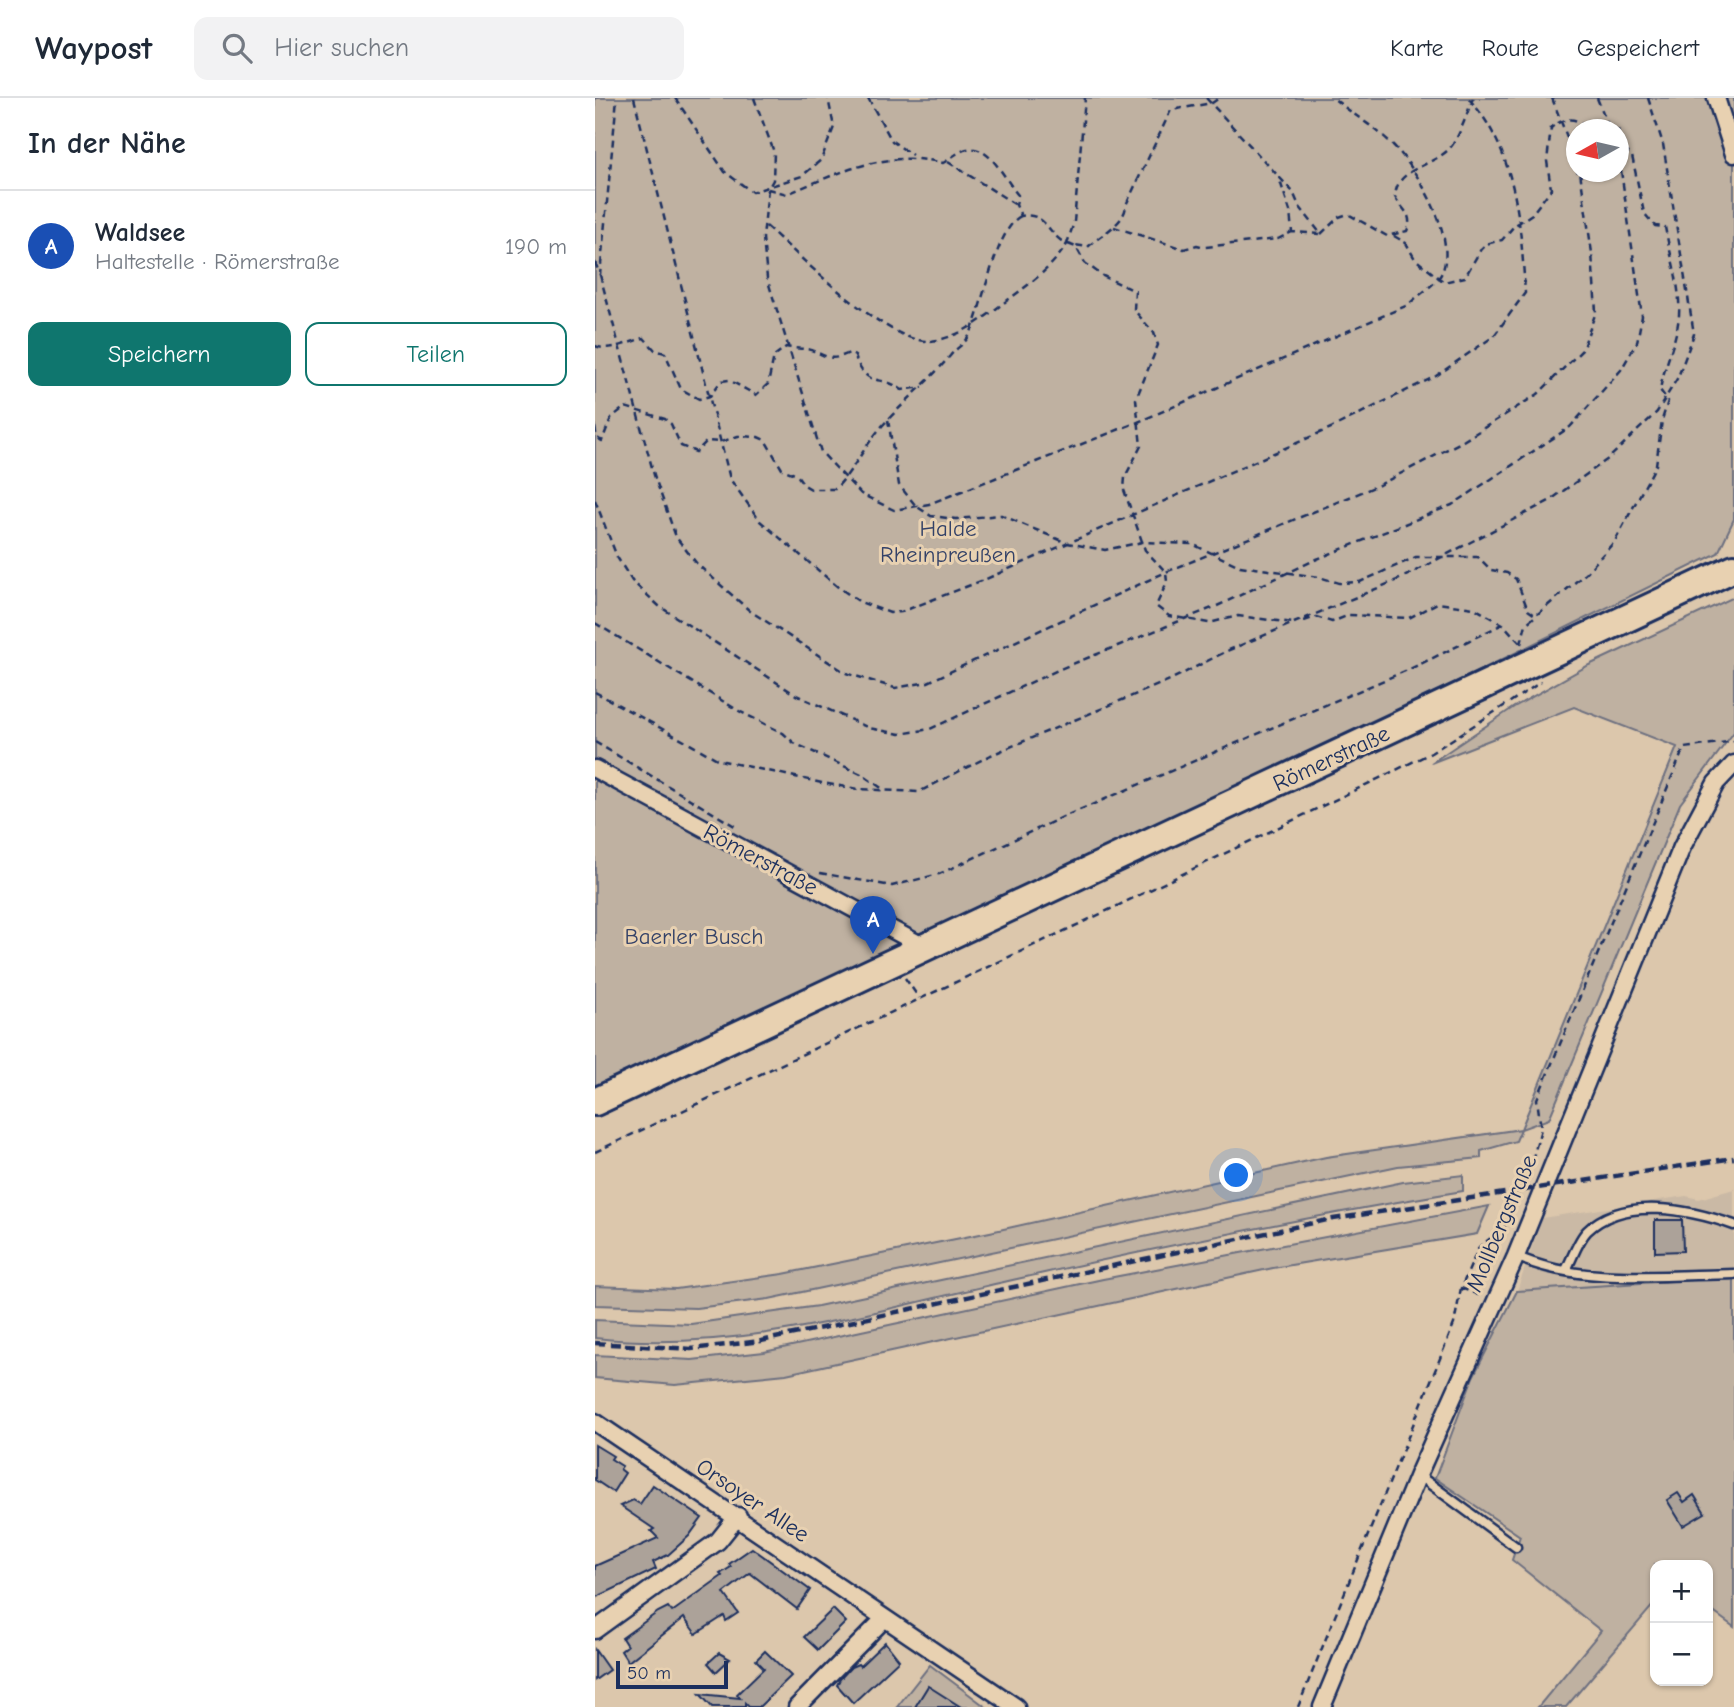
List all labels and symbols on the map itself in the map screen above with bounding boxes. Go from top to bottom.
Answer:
north arrow [1566,119,1629,182]
park label: Halde Rheinpreußen [880,515,1016,568]
street label: Römerstraße [1269,720,1394,797]
street label: Römerstraße [699,818,823,901]
pin: A [850,896,896,954]
park label: Baerler Busch [624,923,764,950]
street label: Mollbergstraße [1460,1151,1542,1296]
your location [1219,1158,1253,1192]
street label: Orsoyer Allee [691,1453,814,1548]
scale bar [616,1658,728,1690]

